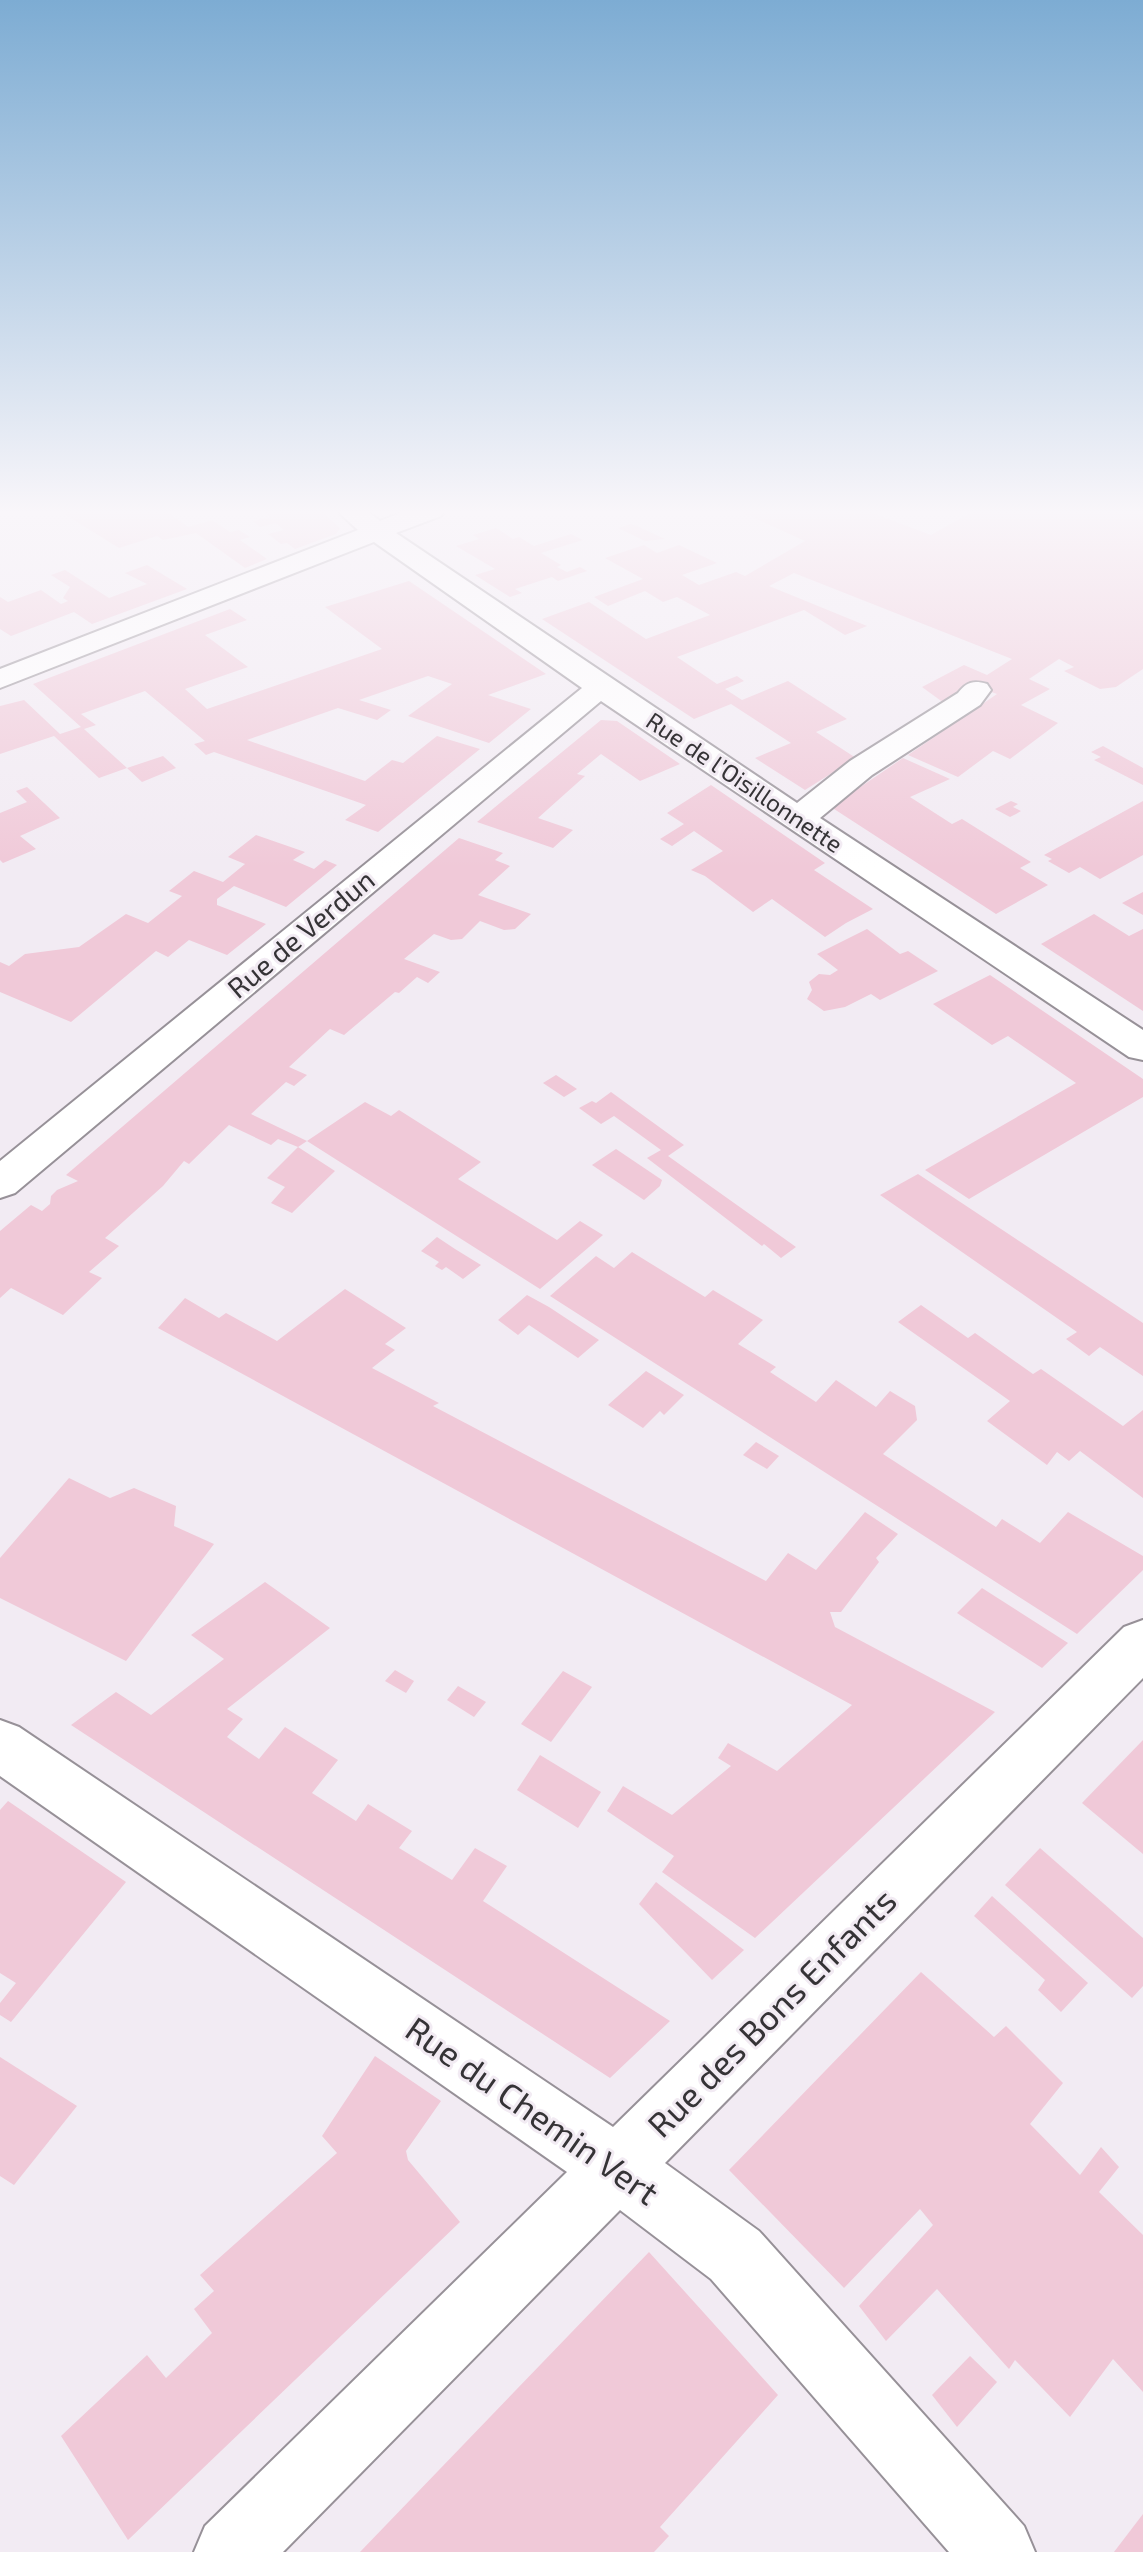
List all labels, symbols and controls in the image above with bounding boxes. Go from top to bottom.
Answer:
street label: Rue de l’Oisillonnette [641,705,849,858]
street label: Rue de Verdun [220,862,381,1005]
street label: Rue des Bons Enfants [638,1879,904,2145]
street label: Rue du Chemin Vert [399,2007,667,2212]

